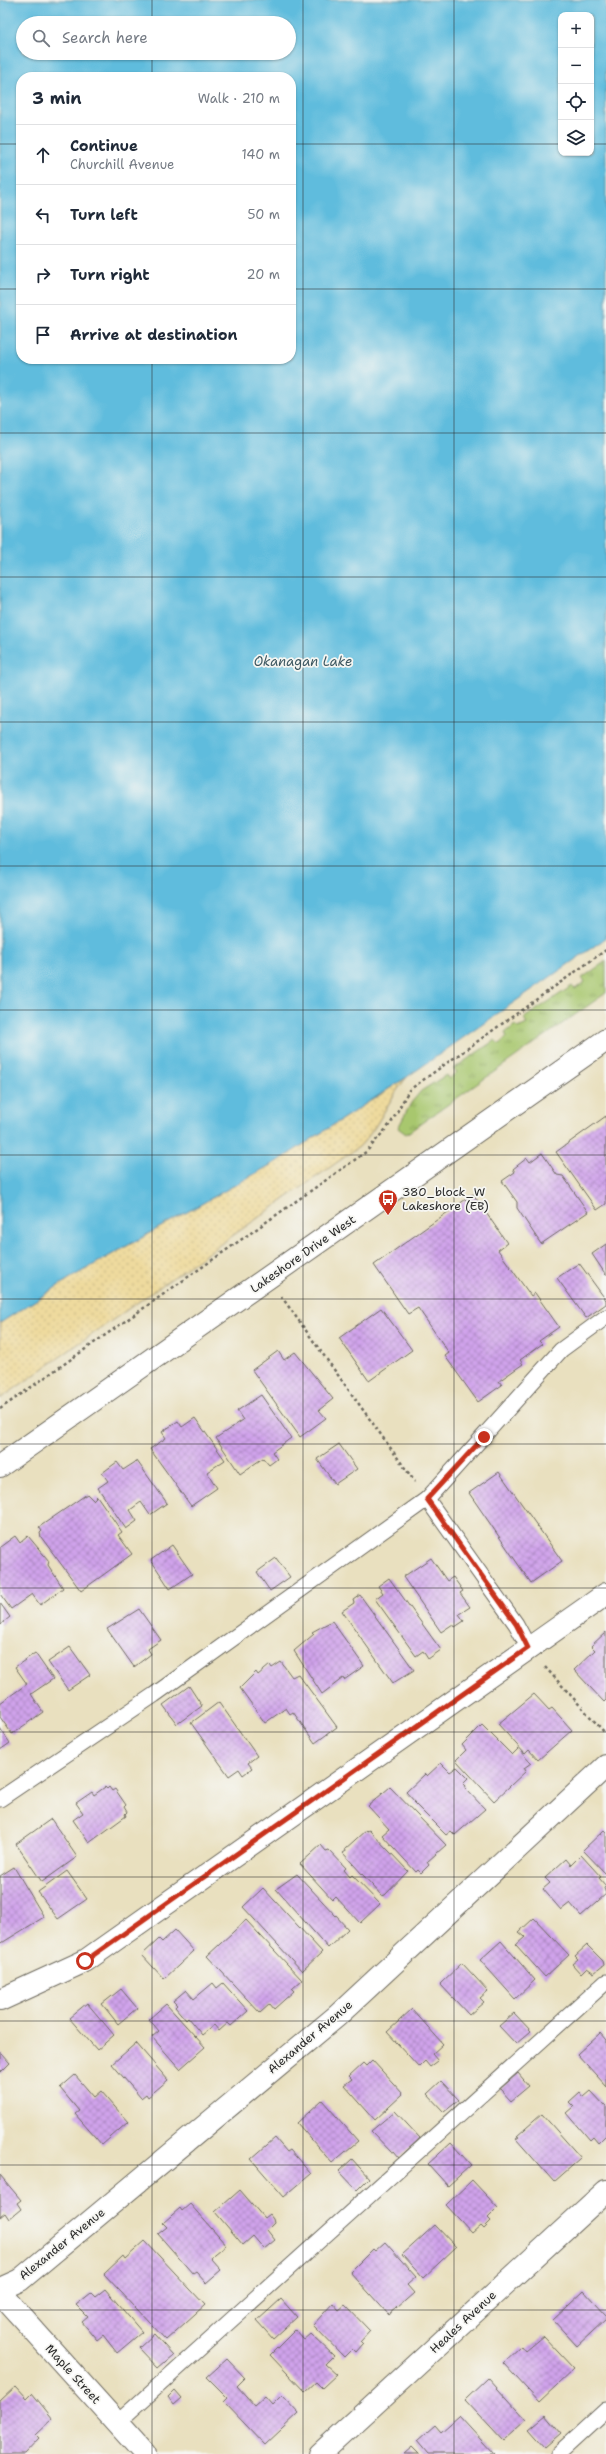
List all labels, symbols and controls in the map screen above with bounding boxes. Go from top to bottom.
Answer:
map controls [558,12,594,156]
button: + [558,12,594,48]
search box [16,16,296,60]
icon: search [30,27,52,49]
text: Search here [62,28,148,48]
button: − [558,48,594,84]
button: locate [558,84,594,120]
text: 3 min [32,87,82,109]
text: Walk · 210 m [198,90,280,107]
button: layers [558,120,594,156]
text: Continue [70,136,138,156]
icon: ahead [32,144,54,166]
text: 140 m [241,146,280,163]
text: Churchill Avenue [70,156,174,173]
icon: left [32,204,54,226]
text: Turn left [70,205,138,225]
text: 50 m [247,206,280,223]
icon: right [32,264,54,286]
text: Turn right [70,265,150,285]
text: 20 m [247,266,280,283]
icon: arrive [32,324,54,346]
text: Arrive at destination [70,325,238,345]
water label: Okanagan Lake [254,653,352,670]
place label: 380_block_W Lakeshore (EB) [402,1184,489,1214]
bus stop icon: 380_block_W Lakeshore (EB) [377,1188,399,1216]
street label: Lakeshore Drive West [247,1212,359,1296]
route end [475,1428,493,1446]
route start [76,1952,94,1970]
street label: Alexander Avenue [264,1997,356,2077]
street label: Alexander Avenue [16,2204,108,2284]
street label: Heales Avenue [426,2287,500,2357]
street label: Maple Street [42,2341,104,2407]

